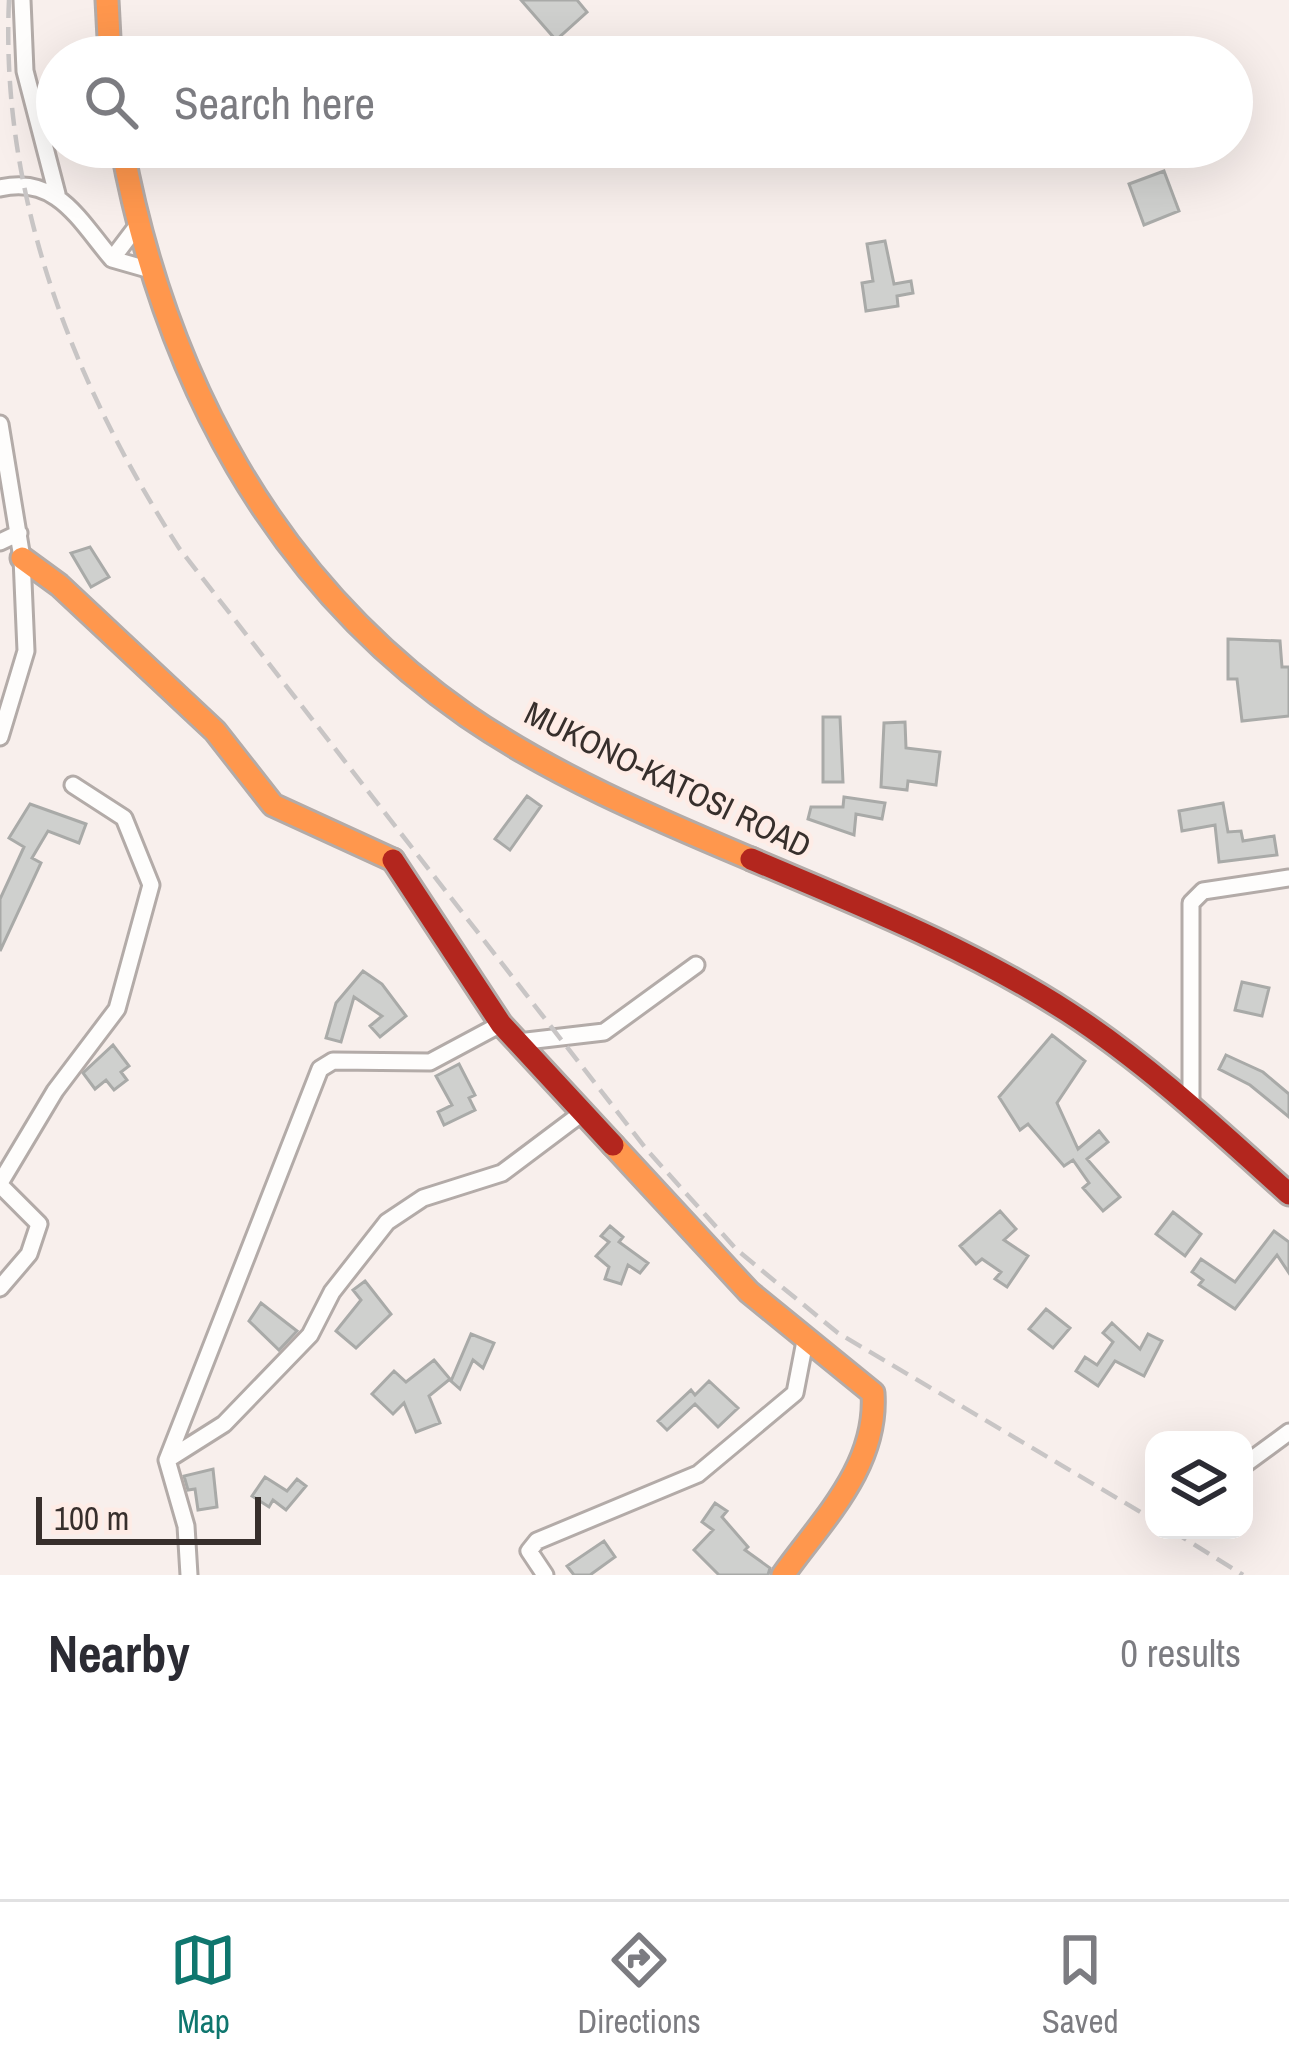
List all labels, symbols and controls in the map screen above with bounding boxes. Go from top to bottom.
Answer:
search box [36,36,1253,168]
icon: search [78,69,144,135]
text: Search here [174,72,375,133]
street label: MUKONO-KATOSI ROAD [518,691,818,867]
map controls [1145,1431,1253,1539]
button: layers [1145,1431,1253,1539]
scale bar [36,1491,261,1544]
text: 100 m [54,1496,129,1540]
text: Nearby [48,1619,190,1688]
text: 0 results [1120,1627,1241,1679]
tab: Map [170,1927,236,2043]
tab: Directions [577,1927,701,2043]
tab: Saved [1042,1927,1118,2043]

